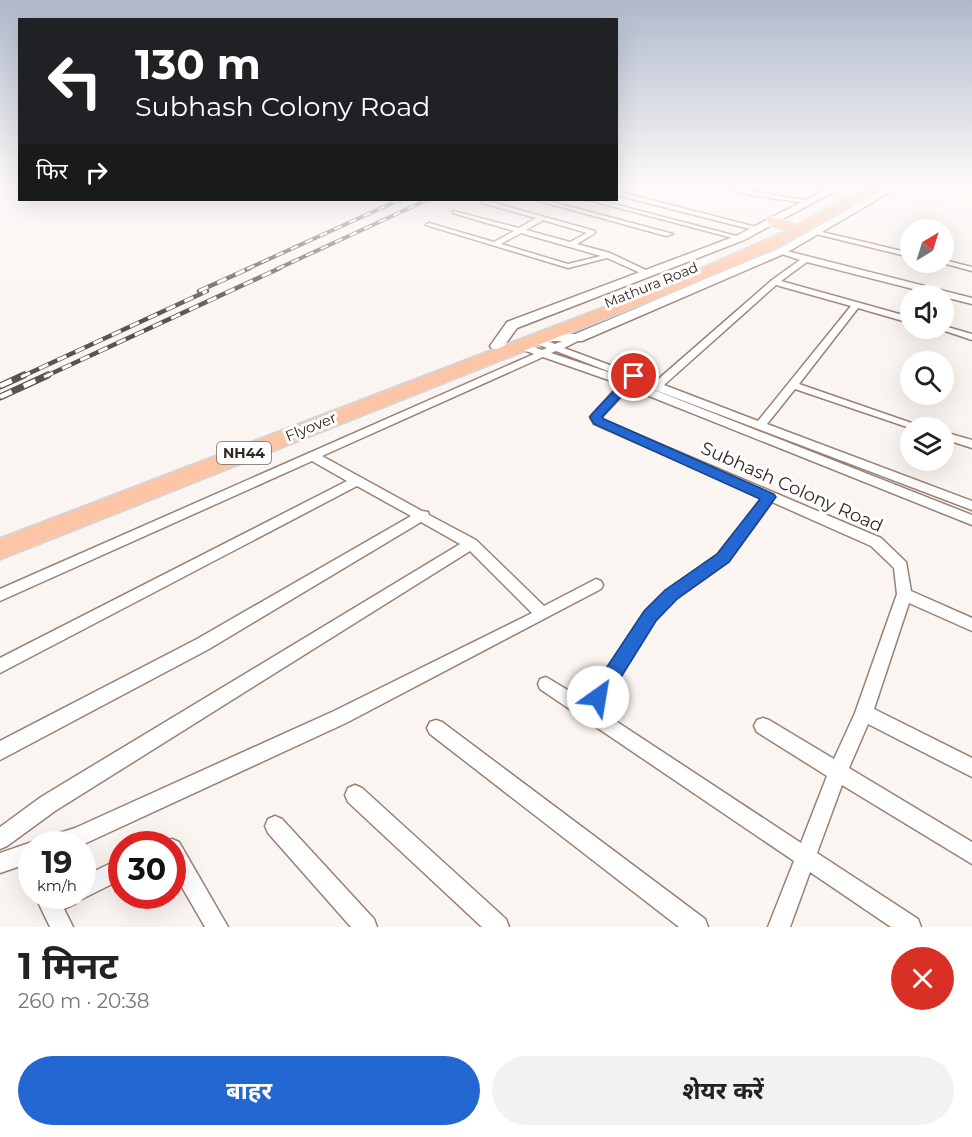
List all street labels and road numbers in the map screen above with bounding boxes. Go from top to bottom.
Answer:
street label: Mathura Road [601,258,701,312]
street label: Flyover [282,408,339,445]
street label: Subhash Colony Road [698,437,886,537]
road number: NH44 [217,442,271,464]

